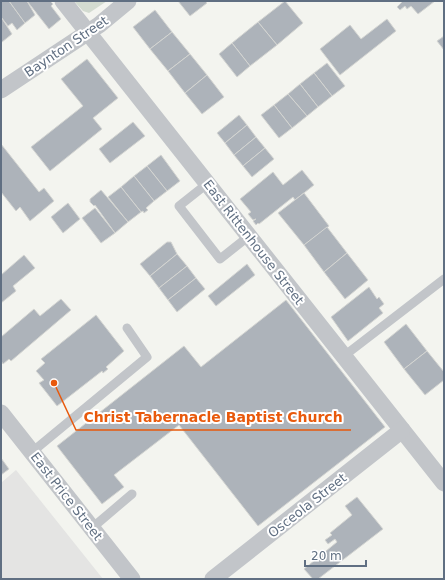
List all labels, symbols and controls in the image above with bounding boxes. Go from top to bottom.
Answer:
street label: Baynton Street [22,13,111,80]
street label: East Rittenhouse Street [200,177,307,308]
callout: Christ Tabernacle Baptist Church [76,404,351,430]
text: Christ Tabernacle Baptist Church [83,409,343,425]
street label: East Price Street [28,449,106,543]
street label: Osceola Street [265,470,349,541]
scale bar [305,542,366,568]
text: 20 m [311,549,342,563]

